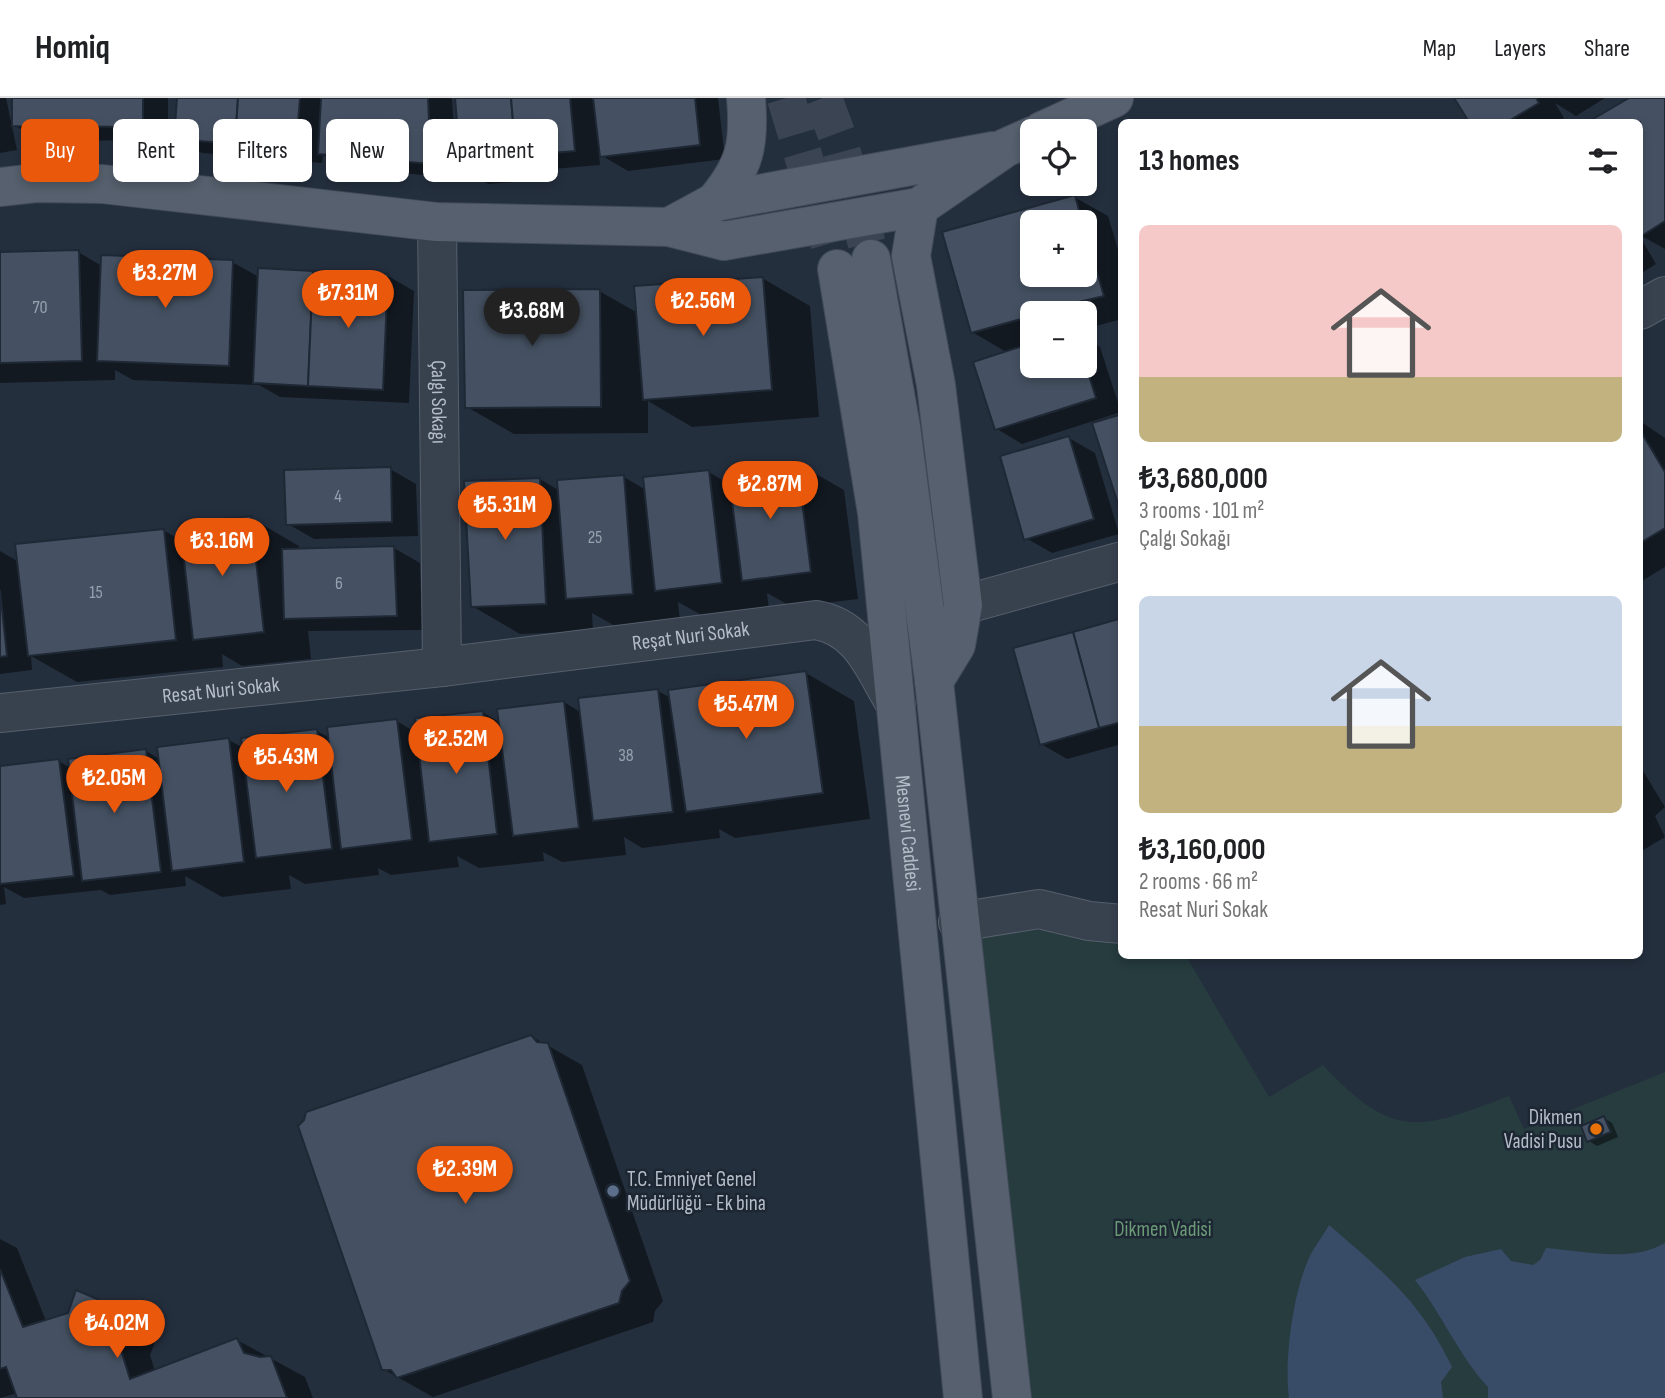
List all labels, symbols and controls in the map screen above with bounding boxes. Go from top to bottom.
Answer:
text: Homiq [35,28,110,68]
text: Map [1423,34,1456,63]
text: Layers [1494,34,1546,63]
text: Share [1584,34,1630,63]
chip: Buy [21,119,99,182]
chip: Rent [113,119,199,182]
chip: Filters [213,119,312,182]
chip: New [326,119,409,182]
chip: Apartment [423,119,558,182]
map controls [1020,119,1097,378]
button: locate [1020,119,1097,196]
icon: filters [1584,142,1622,180]
text: 13 homes [1139,143,1240,179]
button: + [1020,210,1097,287]
pin: ₺3.27M [108,250,222,310]
text: ₺3.27M [133,259,197,287]
icon: home [1318,270,1444,396]
pin: ₺7.31M [291,271,405,330]
pin: ₺2.56M [646,278,760,338]
text: ₺7.31M [318,279,378,307]
text: ₺2.56M [671,287,735,315]
pin: ₺3.68M [475,288,589,348]
house number: 70 [32,297,48,318]
text: ₺3.68M [500,297,564,325]
button: − [1020,301,1097,378]
street label: Çalgı Sokağı [426,360,451,444]
text: ₺3,680,000 [1139,461,1268,497]
pin: ₺2.87M [713,462,827,521]
text: ₺2.87M [738,470,802,498]
pin: ₺5.31M [448,482,562,542]
house number: 4 [334,486,342,507]
text: ₺5.31M [474,491,536,519]
text: 3 rooms · 101 m² [1139,497,1264,525]
pin: ₺3.16M [165,518,279,578]
text: Çalgı Sokağı [1139,525,1231,553]
text: ₺3.16M [190,527,254,555]
house number: 25 [588,527,602,548]
house number: 6 [335,573,343,594]
house number: 15 [89,582,103,603]
street label: Reşat Nuri Sokak [631,616,751,656]
icon: home [1318,641,1444,767]
street label: Resat Nuri Sokak [161,672,281,709]
pin: ₺5.47M [689,682,803,741]
text: ₺5.47M [714,690,778,718]
pin: ₺2.52M [399,716,513,776]
text: ₺2.52M [424,725,488,753]
pin: ₺5.43M [229,734,343,794]
text: ₺5.43M [254,743,318,771]
house number: 38 [618,745,634,766]
pin: ₺2.05M [57,756,171,815]
text: ₺2.05M [82,764,146,792]
street label: Mesnevi Caddesi [890,774,926,892]
text: ₺3,160,000 [1139,832,1266,868]
text: 2 rooms · 66 m² [1139,868,1258,896]
text: Resat Nuri Sokak [1139,896,1268,924]
place label: Dikmen Vadisi Pusu [1504,1105,1582,1154]
marker: Dikmen Vadisi Pusu [1588,1121,1604,1137]
pin: ₺2.39M [408,1146,522,1206]
text: ₺2.39M [433,1155,497,1183]
place label: T.C. Emniyet Genel Müdürlüğü - Ek bina [627,1167,766,1216]
marker: T.C. Emniyet Genel Müdürlüğü - Ek bina [605,1183,621,1199]
park label: Dikmen Vadisi [1114,1217,1212,1242]
pin: ₺4.02M [60,1300,174,1360]
text: ₺4.02M [85,1309,149,1337]

